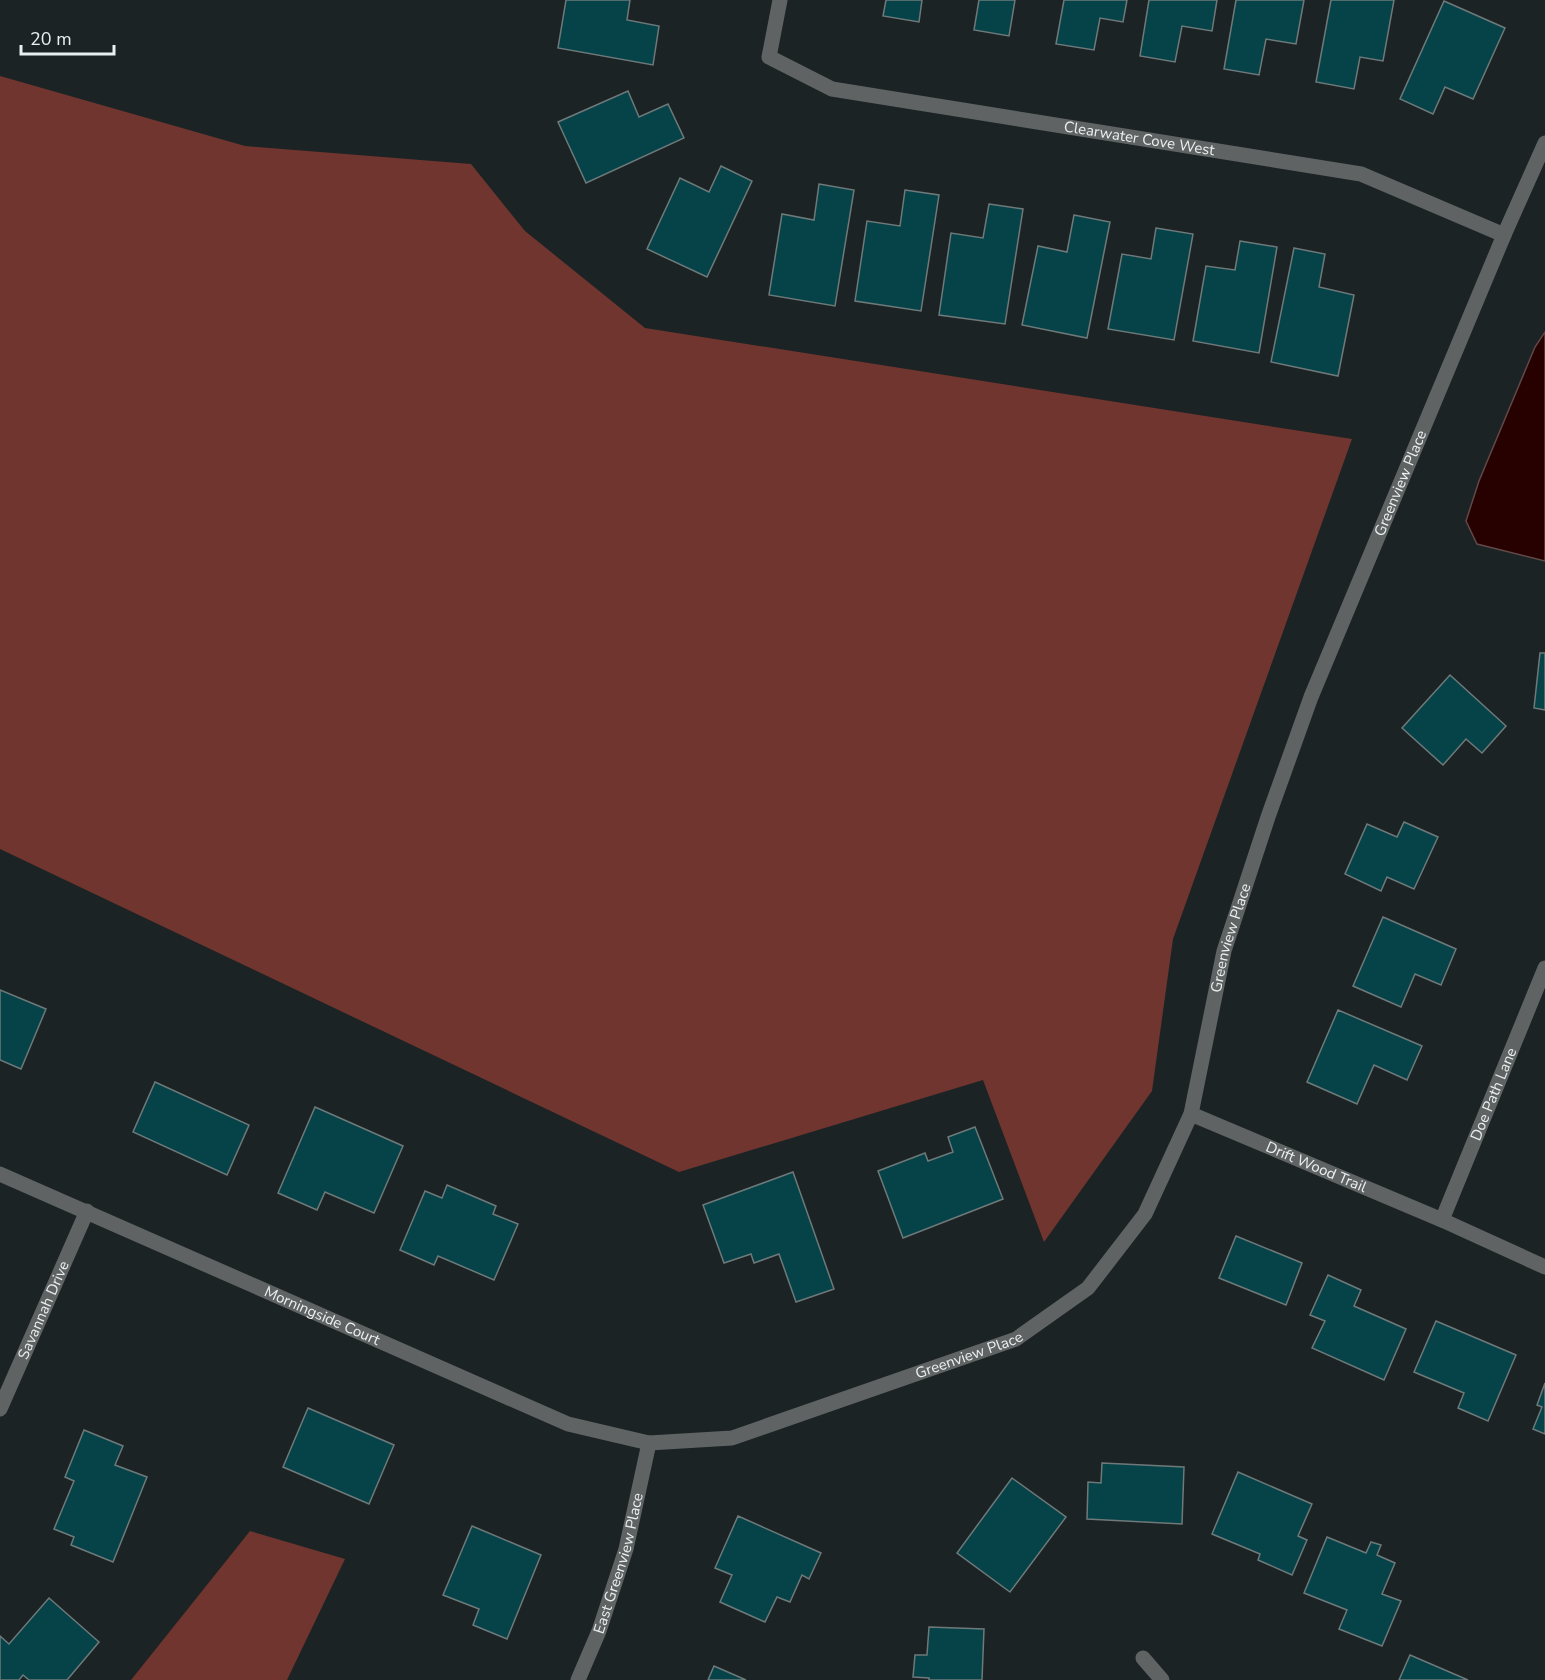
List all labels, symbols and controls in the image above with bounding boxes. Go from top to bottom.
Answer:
scale bar [21,18,114,56]
text: 20 m [30,27,72,51]
street label: Clearwater Cove West [1063,116,1217,160]
street label: Greenview Place [1369,427,1431,539]
street label: Greenview Place [1206,881,1256,994]
street label: Doe Path Lane [1466,1045,1521,1144]
street label: Drift Wood Trail [1263,1137,1370,1197]
street label: Savannah Drive [13,1258,74,1363]
street label: Morningside Court [261,1282,384,1350]
street label: Greenview Place [912,1327,1027,1383]
street label: East Greenview Place [589,1491,648,1636]

